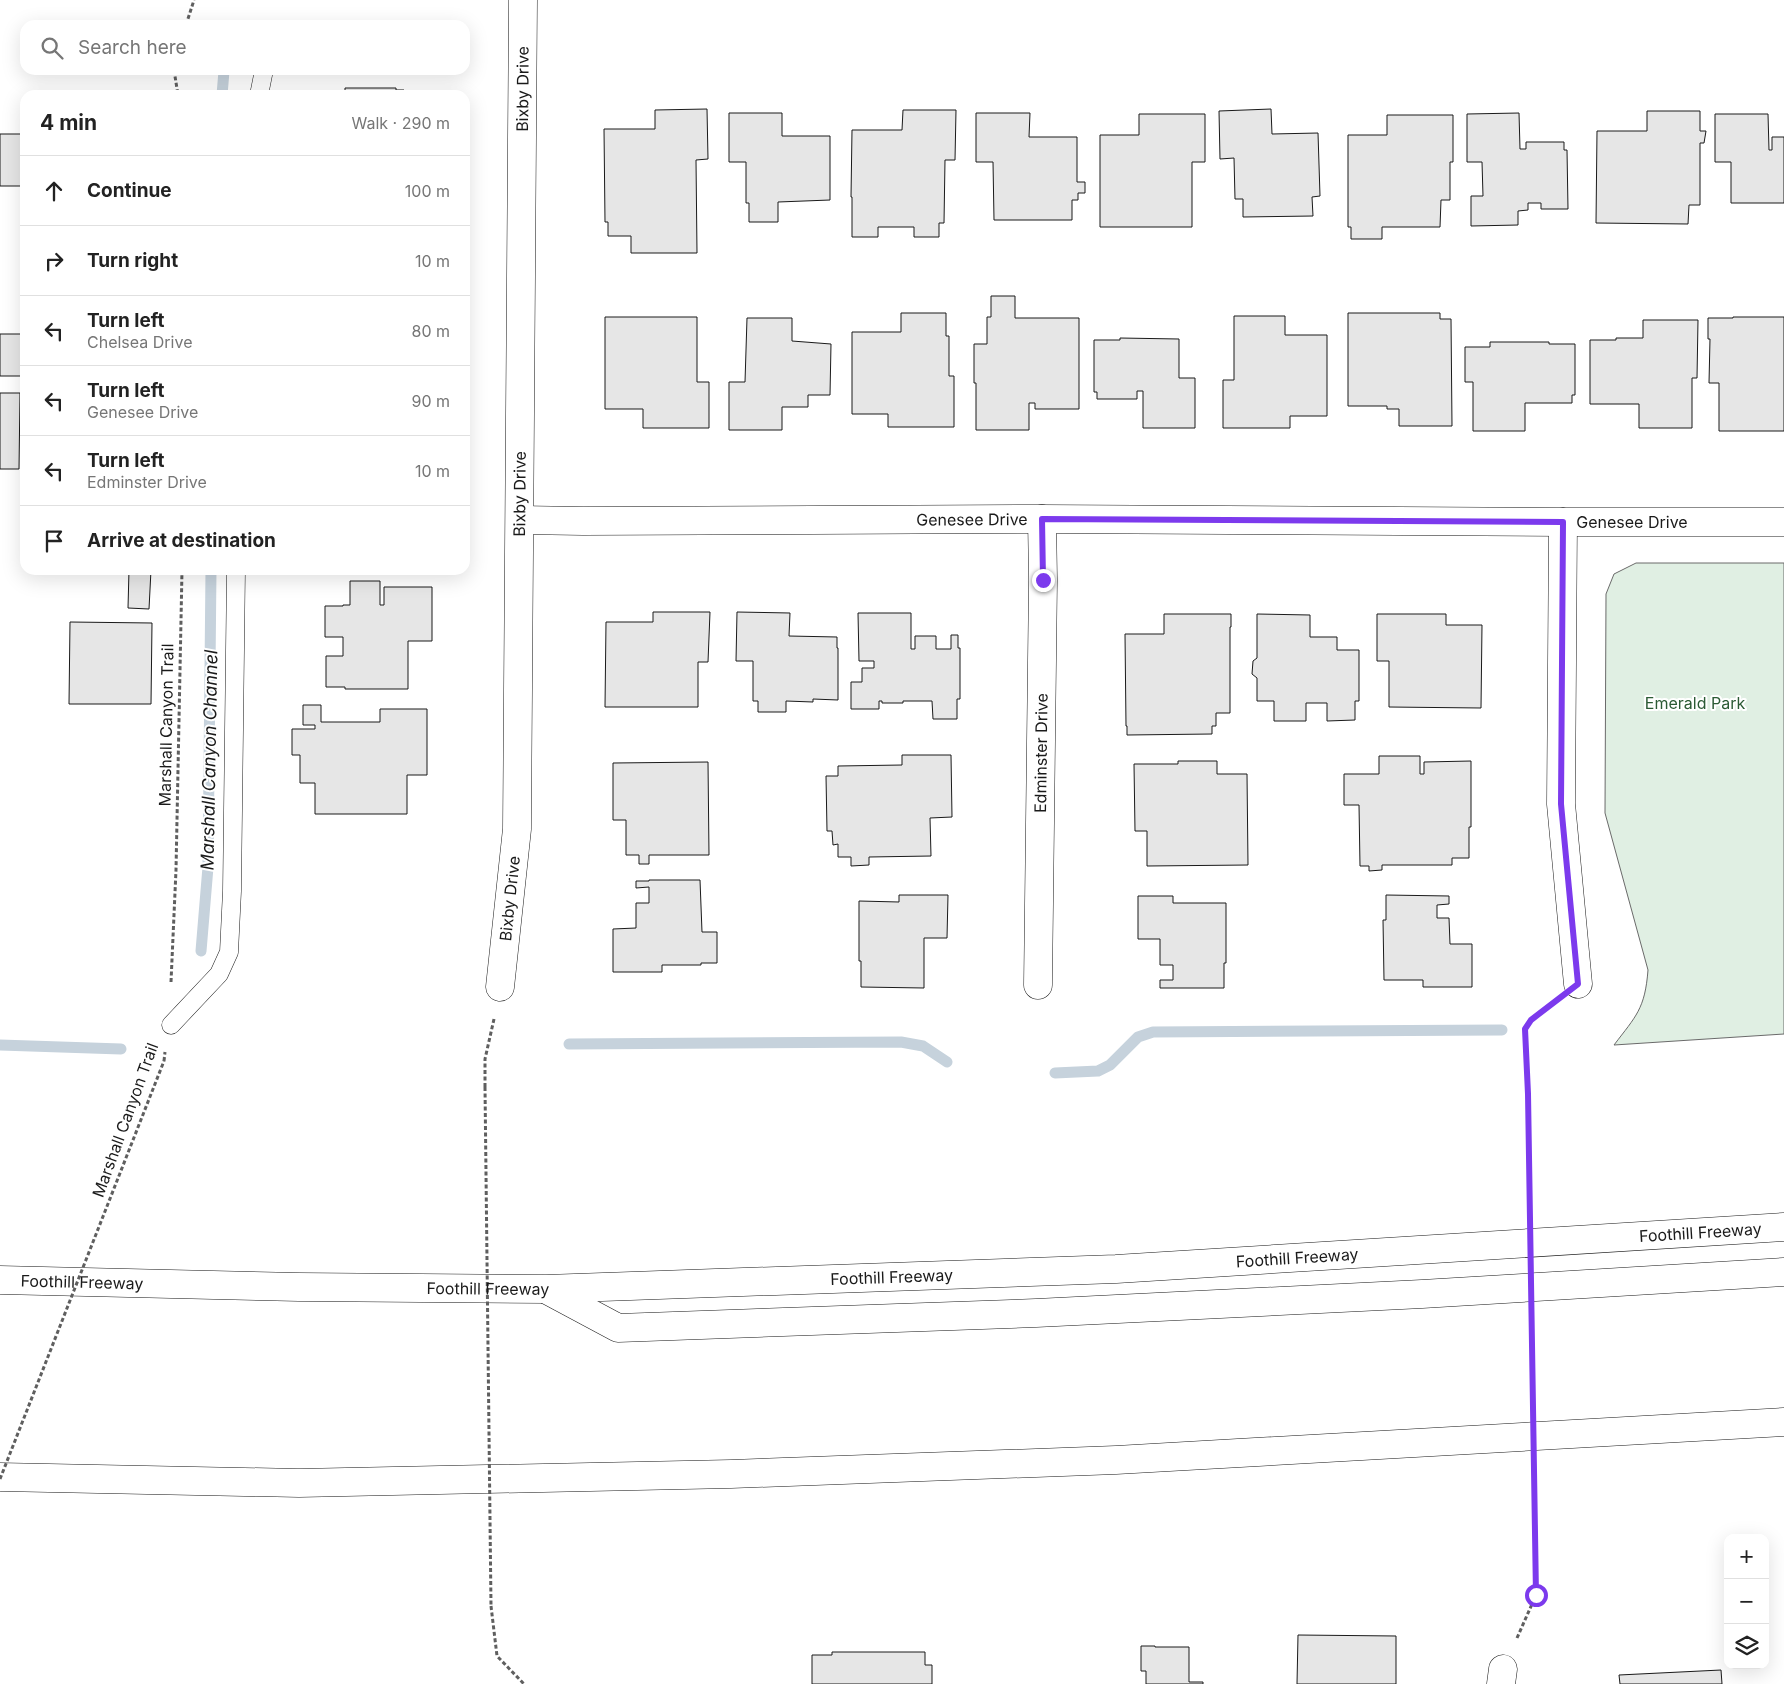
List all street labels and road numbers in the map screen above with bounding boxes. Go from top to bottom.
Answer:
street label: Bixby Drive [512,46,533,132]
street label: Bixby Drive [509,451,530,537]
street label: Genesee Drive [916,509,1028,530]
street label: Genesee Drive [1576,512,1688,532]
street label: Marshall Canyon Trail [155,643,177,807]
street label: Edminster Drive [1030,693,1052,813]
street label: Bixby Drive [495,855,524,942]
street label: Marshall Canyon Trail [88,1040,162,1200]
street label: Foothill Freeway [1639,1218,1762,1246]
street label: Foothill Freeway [1235,1244,1359,1271]
street label: Foothill Freeway [830,1265,953,1289]
street label: Foothill Freeway [20,1270,144,1293]
street label: Foothill Freeway [426,1278,549,1299]

